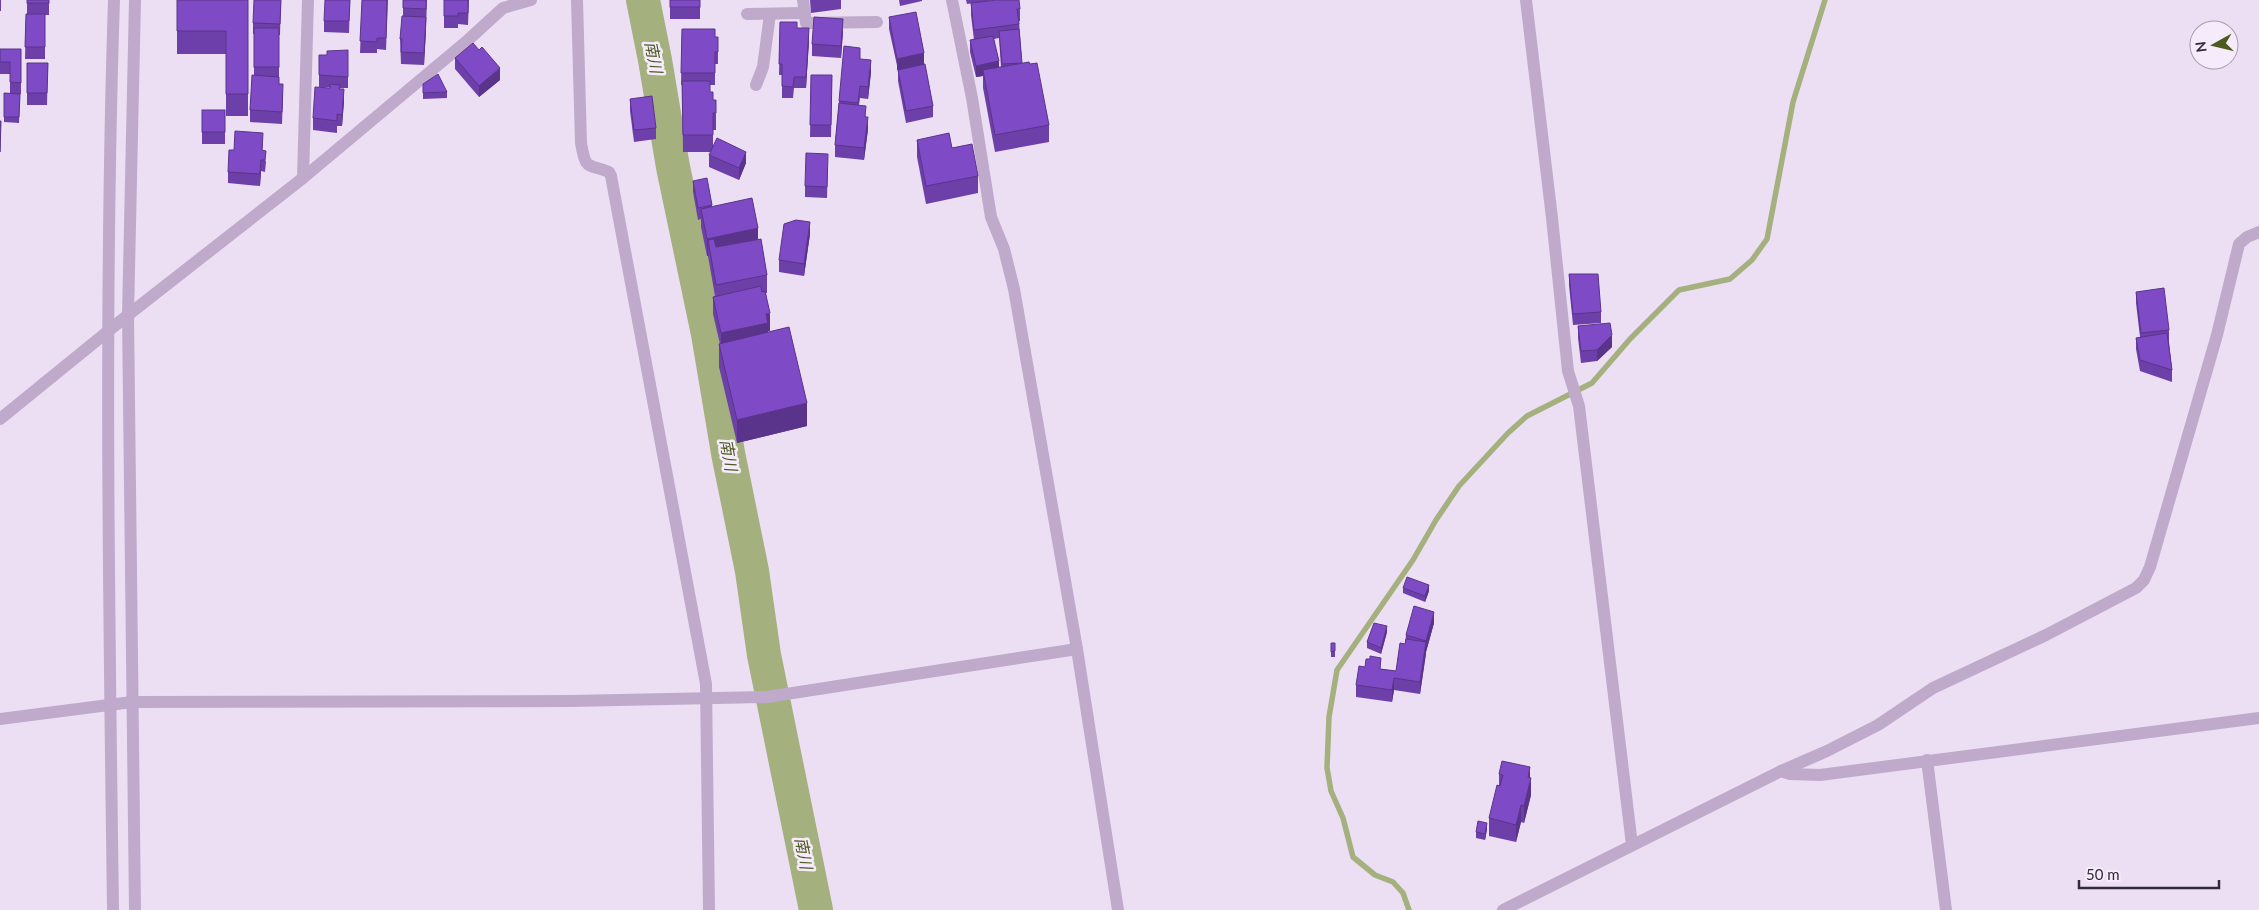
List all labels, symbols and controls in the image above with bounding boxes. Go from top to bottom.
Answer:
north arrow [2189,20,2239,70]
water label: 南川 [642,39,667,76]
text: N [2191,40,2210,53]
water label: 南川 [717,437,742,474]
water label: 南川 [792,835,817,872]
scale bar [2079,858,2219,890]
text: 50 m [2086,865,2120,883]

